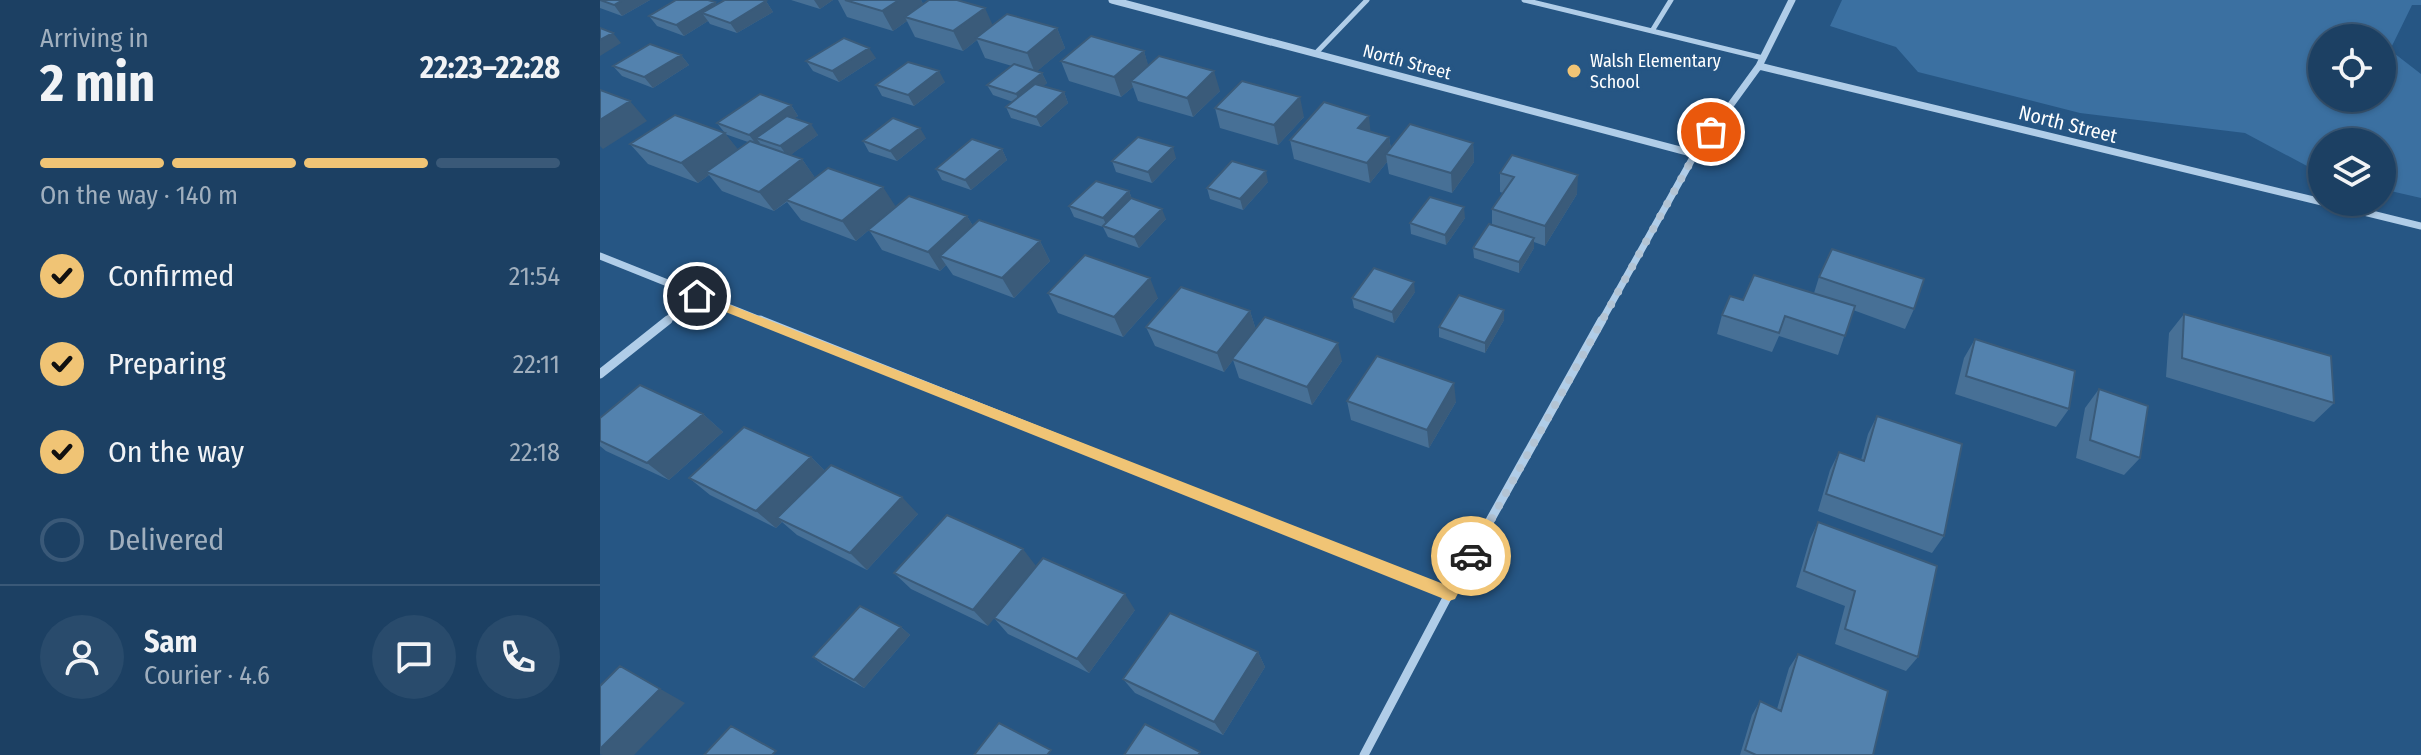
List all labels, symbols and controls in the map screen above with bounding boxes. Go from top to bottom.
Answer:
text: Arriving in [40,23,149,54]
map controls [2308,24,2396,216]
button: locate [2308,24,2396,112]
street label: North Street [1360,40,1454,84]
text: 22:23–22:28 [420,50,560,86]
place label: Walsh Elementary School [1590,50,1721,93]
text: 2 min [40,52,155,115]
marker: Walsh Elementary School [1565,62,1583,80]
pin [1677,98,1745,166]
street label: North Street [2016,100,2120,148]
icon: bag [1689,110,1733,154]
button: layers [2308,128,2396,216]
text: On the way · 140 m [40,180,238,211]
icon: check [40,254,84,298]
text: Confirmed [108,258,234,294]
text: 21:54 [509,261,560,292]
pin [663,262,731,330]
icon: home [675,274,719,318]
icon: check [40,342,84,386]
text: Preparing [108,346,226,382]
text: 22:11 [513,349,560,380]
icon: check [40,430,84,474]
text: On the way [108,434,244,470]
text: 22:18 [509,437,560,468]
courier [1431,516,1511,596]
text: Delivered [108,522,224,558]
icon: car [1449,534,1493,578]
button: person [40,615,124,699]
button: chat [372,615,456,699]
button: phone [476,615,560,699]
text: Sam [144,624,197,660]
text: Courier · 4.6 [144,660,270,691]

